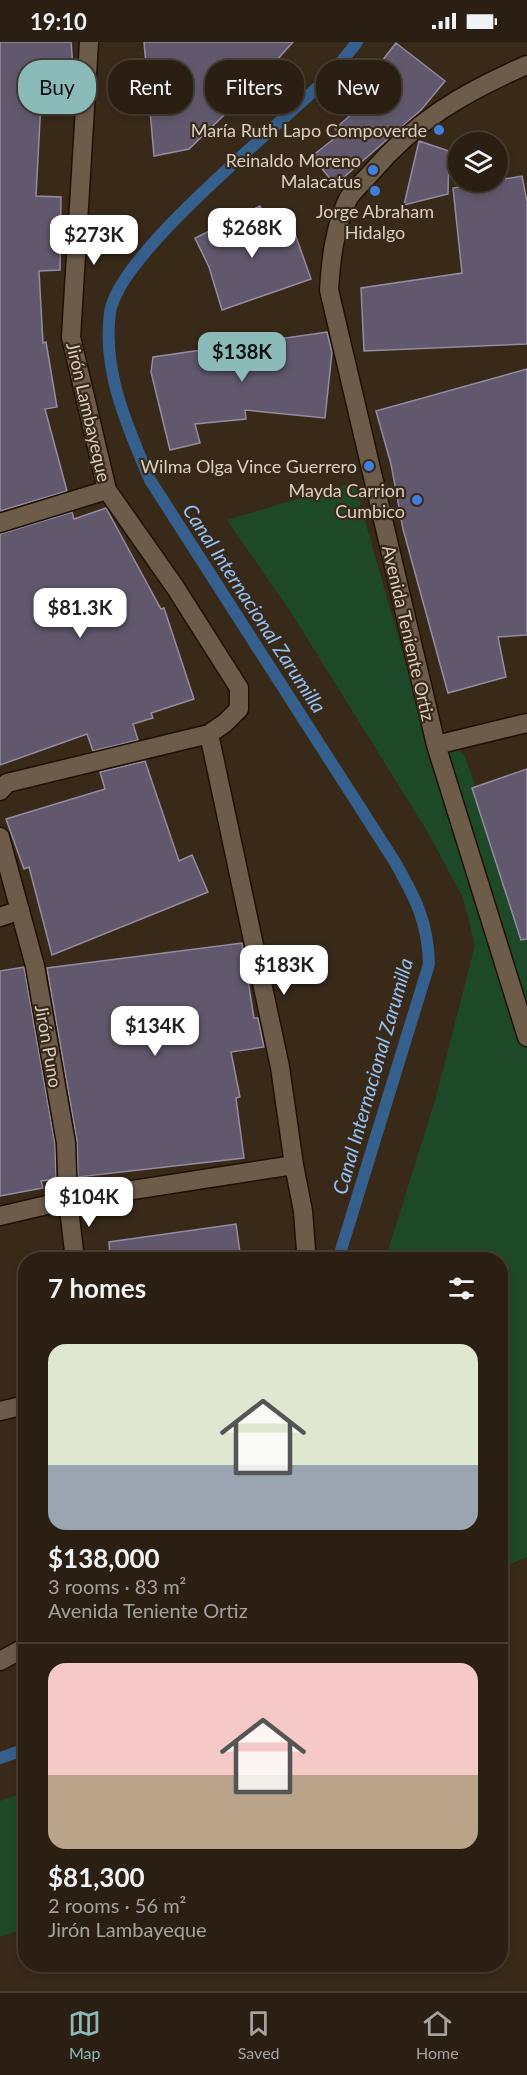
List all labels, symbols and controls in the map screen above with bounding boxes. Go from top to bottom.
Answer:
text: 19:10 [30,8,87,35]
chip: Buy [18,60,96,114]
chip: Rent [108,60,193,114]
chip: Filters [205,60,304,114]
chip: New [316,60,401,114]
place label: María Ruth Lapo Compoverde [191,119,427,141]
marker: María Ruth Lapo Compoverde [432,123,446,137]
map controls [448,132,508,192]
button: layers [448,132,508,192]
place label: Reinaldo Moreno Malacatus [226,149,361,192]
marker: Reinaldo Moreno Malacatus [366,163,380,177]
marker: Jorge Abraham Hidalgo [368,184,382,198]
place label: Jorge Abraham Hidalgo [316,200,434,243]
pin: $268K [210,208,294,259]
pin: $273K [52,215,136,266]
text: $268K [222,215,282,239]
text: $273K [64,222,124,246]
pin: $138K [200,332,284,383]
text: $138K [212,339,272,363]
street label: Jirón Lambayeque [62,340,116,484]
place label: Wilma Olga Vince Guerrero [140,455,357,477]
marker: Wilma Olga Vince Guerrero [362,459,376,473]
place label: Mayda Carrion Cumbico [289,479,405,522]
marker: Mayda Carrion Cumbico [410,493,424,507]
water label: Canal Internacional Zarumilla [178,499,332,717]
street label: Avenida Teniente Ortiz [378,543,440,723]
pin: $81.3K [31,588,129,639]
text: $81.3K [48,595,112,619]
pin: $183K [242,945,326,996]
text: $183K [254,952,314,976]
water label: Canal Internacional Zarumilla [327,955,417,1197]
street label: Jirón Puno [31,1003,67,1089]
pin: $134K [113,1006,197,1057]
text: $134K [125,1013,185,1037]
pin: $104K [47,1177,131,1228]
text: $104K [59,1184,119,1208]
text: 7 homes [48,1272,146,1304]
icon: filters [445,1272,478,1305]
icon: home [209,1383,317,1491]
text: $138,000 [48,1542,160,1574]
text: 3 rooms · 83 m² [48,1574,186,1598]
text: Avenida Teniente Ortiz [48,1598,248,1622]
icon: home [209,1702,317,1810]
text: $81,300 [48,1861,145,1893]
text: 2 rooms · 56 m² [48,1893,186,1917]
text: Jirón Lambayeque [48,1917,207,1941]
tab: Map [68,2007,101,2062]
tab: Saved [238,2007,280,2062]
tab: Home [416,2007,459,2062]

